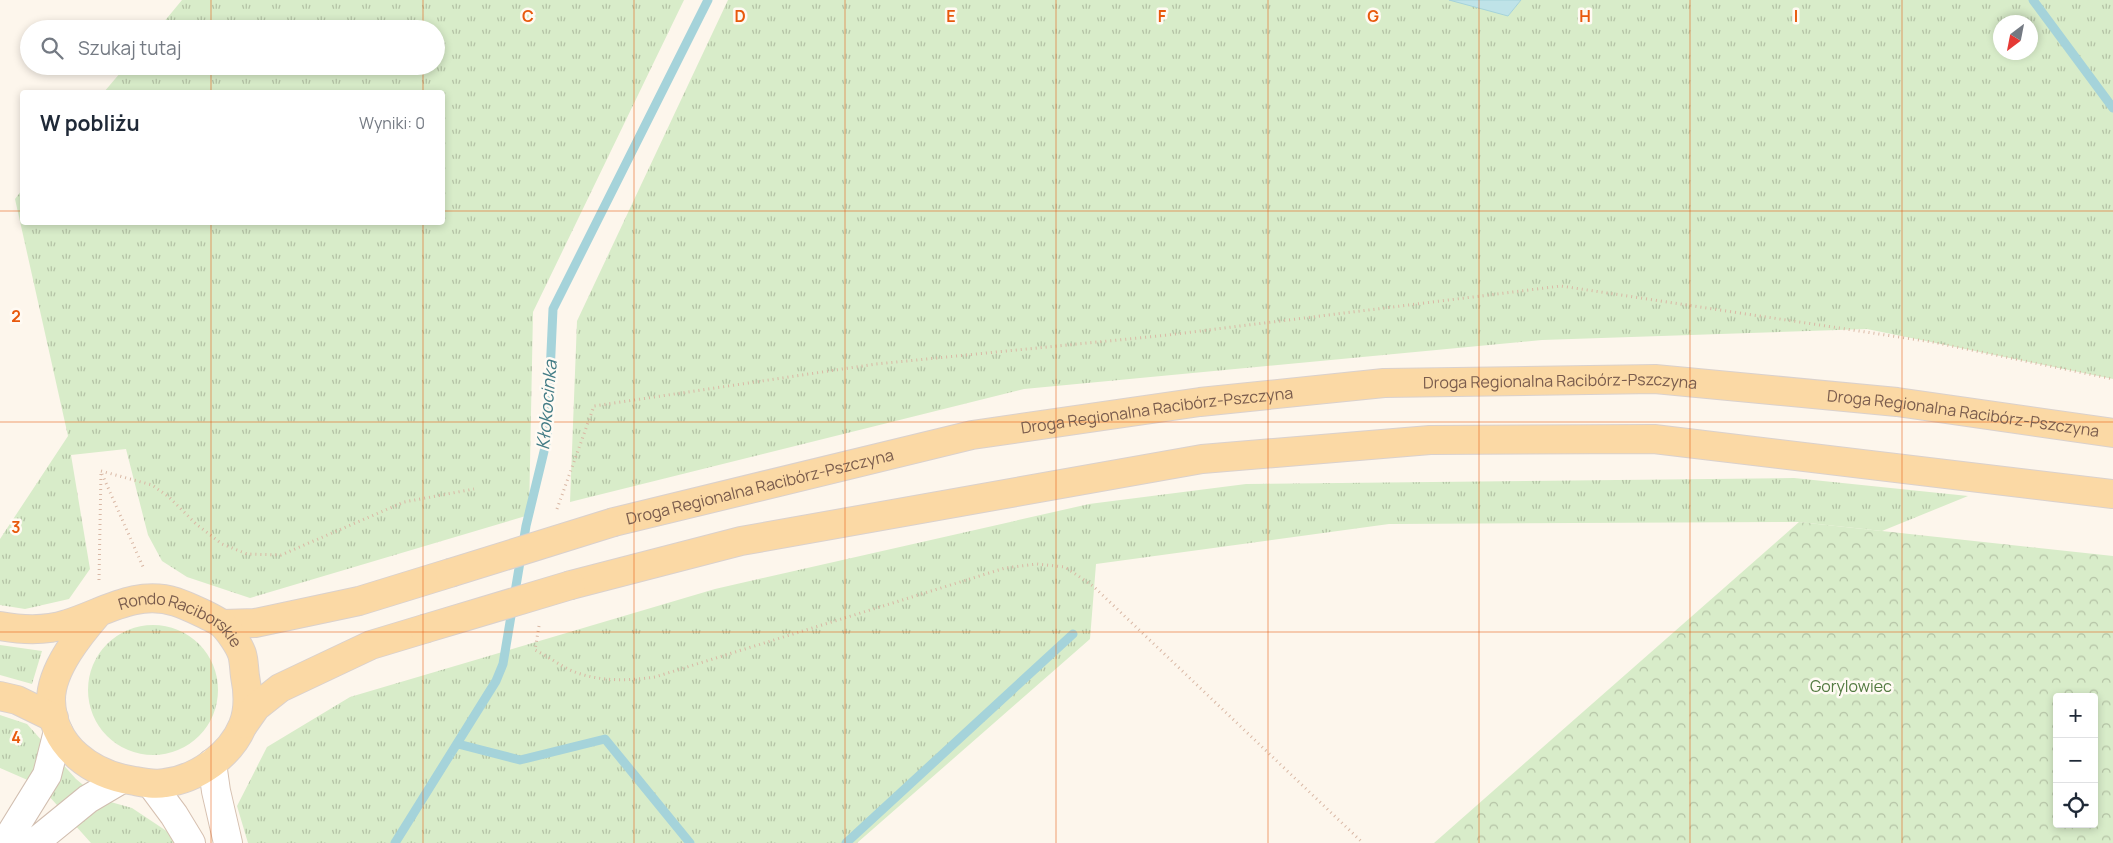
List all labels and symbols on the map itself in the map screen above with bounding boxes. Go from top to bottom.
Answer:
text: C [522,5,534,27]
text: D [734,5,746,27]
text: E [946,5,956,27]
text: F [1158,5,1167,27]
text: G [1367,5,1379,27]
text: H [1579,5,1591,27]
text: I [1794,5,1798,27]
north arrow [1993,15,2038,60]
text: 2 [11,305,21,327]
water label: Kłokocinka [530,358,562,451]
street label: Droga Regionalna Racibórz-Pszczyna [1423,368,1698,394]
street label: Droga Regionalna Racibórz-Pszczyna [1019,381,1294,439]
street label: Droga Regionalna Racibórz-Pszczyna [1826,384,2101,442]
street label: Droga Regionalna Racibórz-Pszczyna [624,443,896,530]
text: 3 [11,516,21,538]
street label: Rondo Raciborskie [115,587,247,651]
park label: Gorylowiec [1810,675,1892,697]
text: 4 [11,726,21,748]

